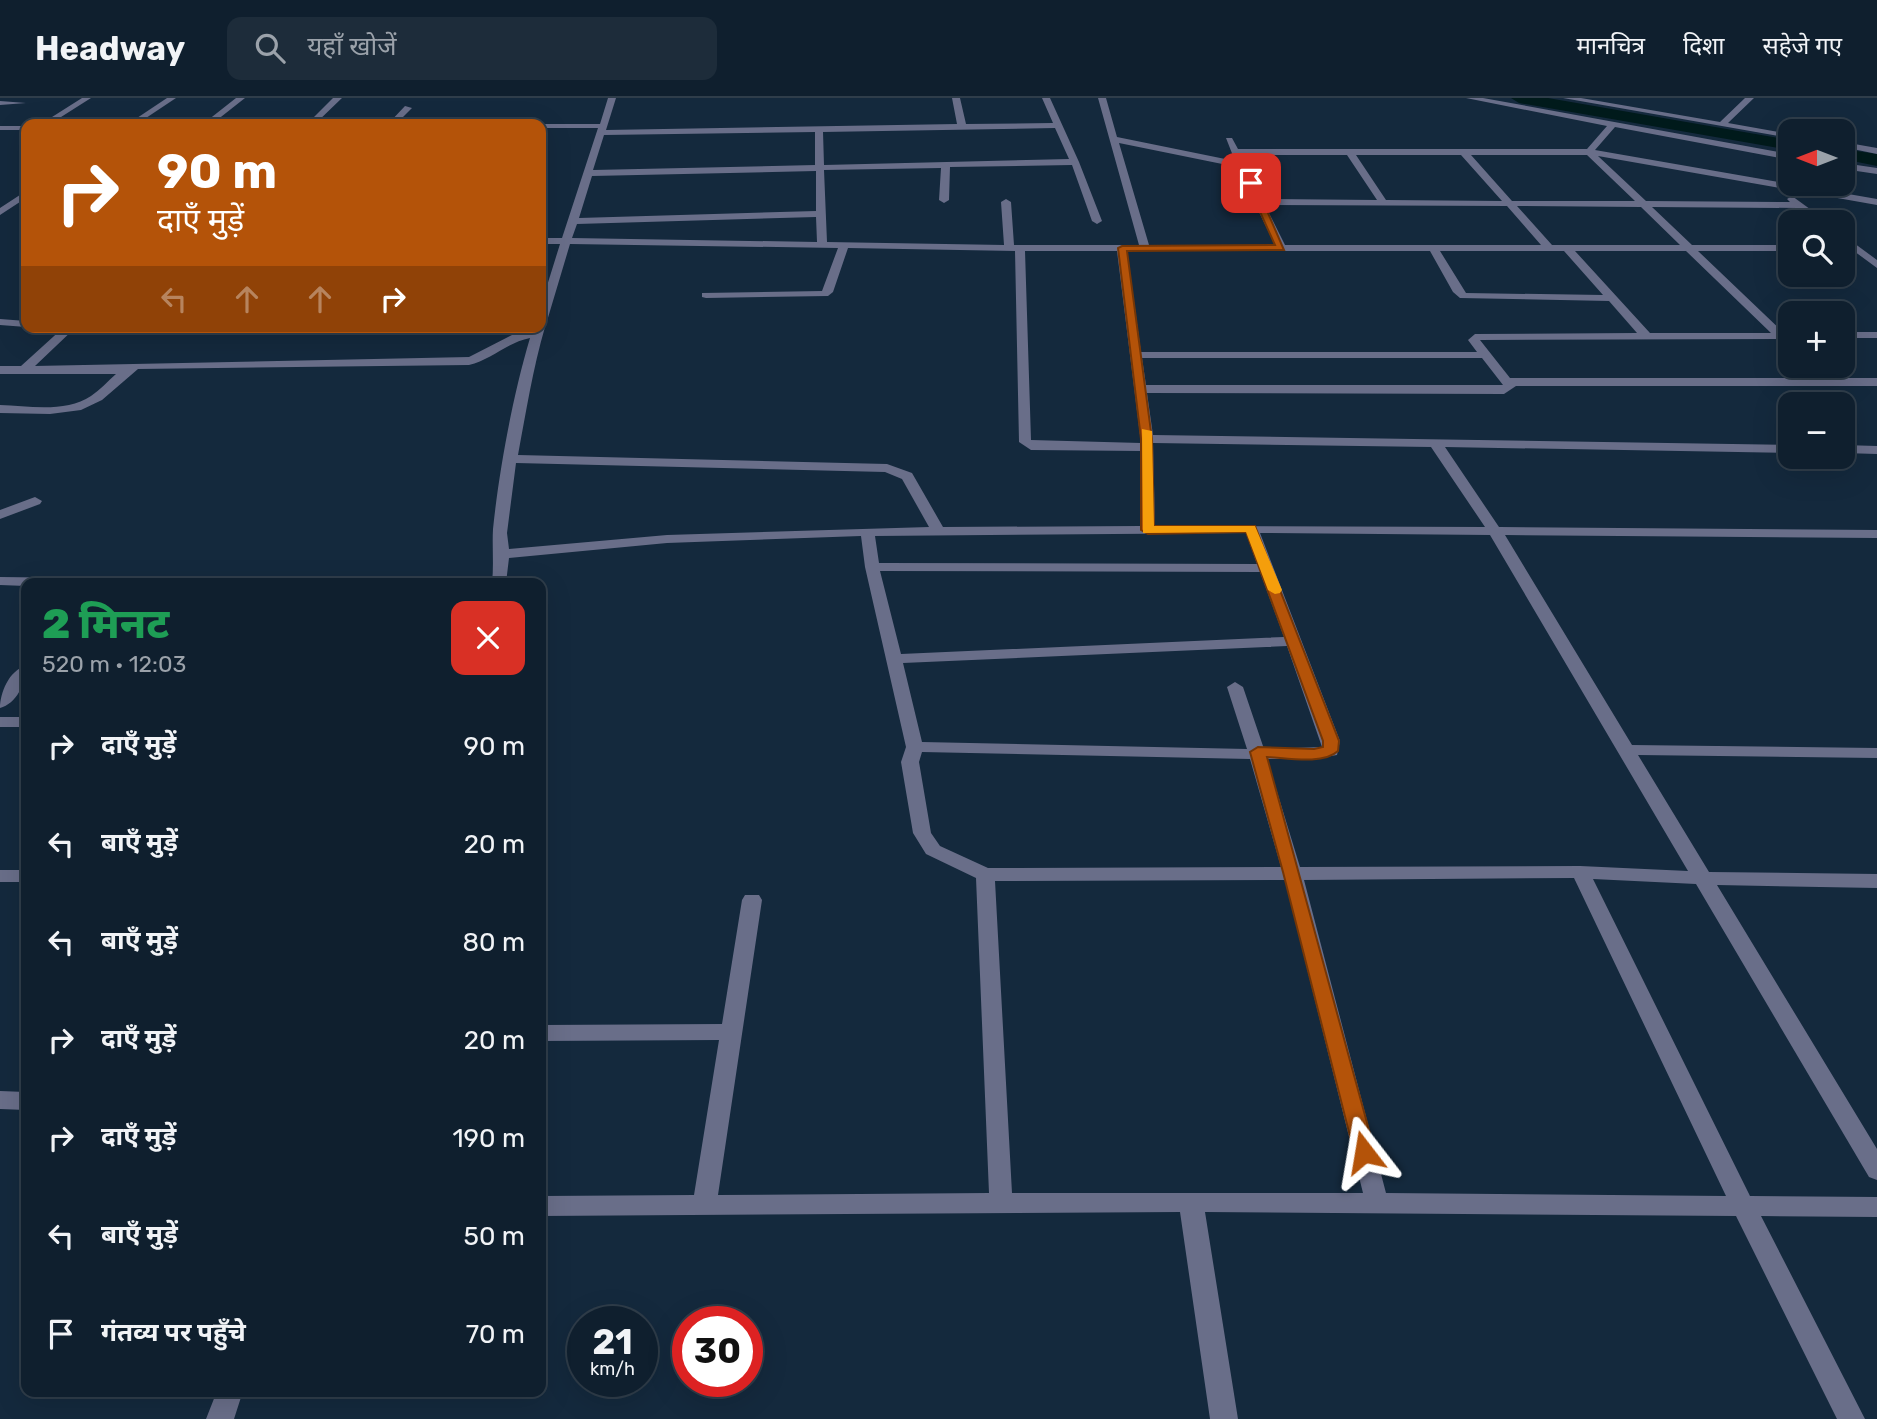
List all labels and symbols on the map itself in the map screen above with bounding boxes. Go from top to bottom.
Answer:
north arrow [1778,119,1855,196]
pin [1221,153,1281,213]
position arrow [1327,1115,1401,1189]
speed limit sign: 30 [672,1306,763,1397]

